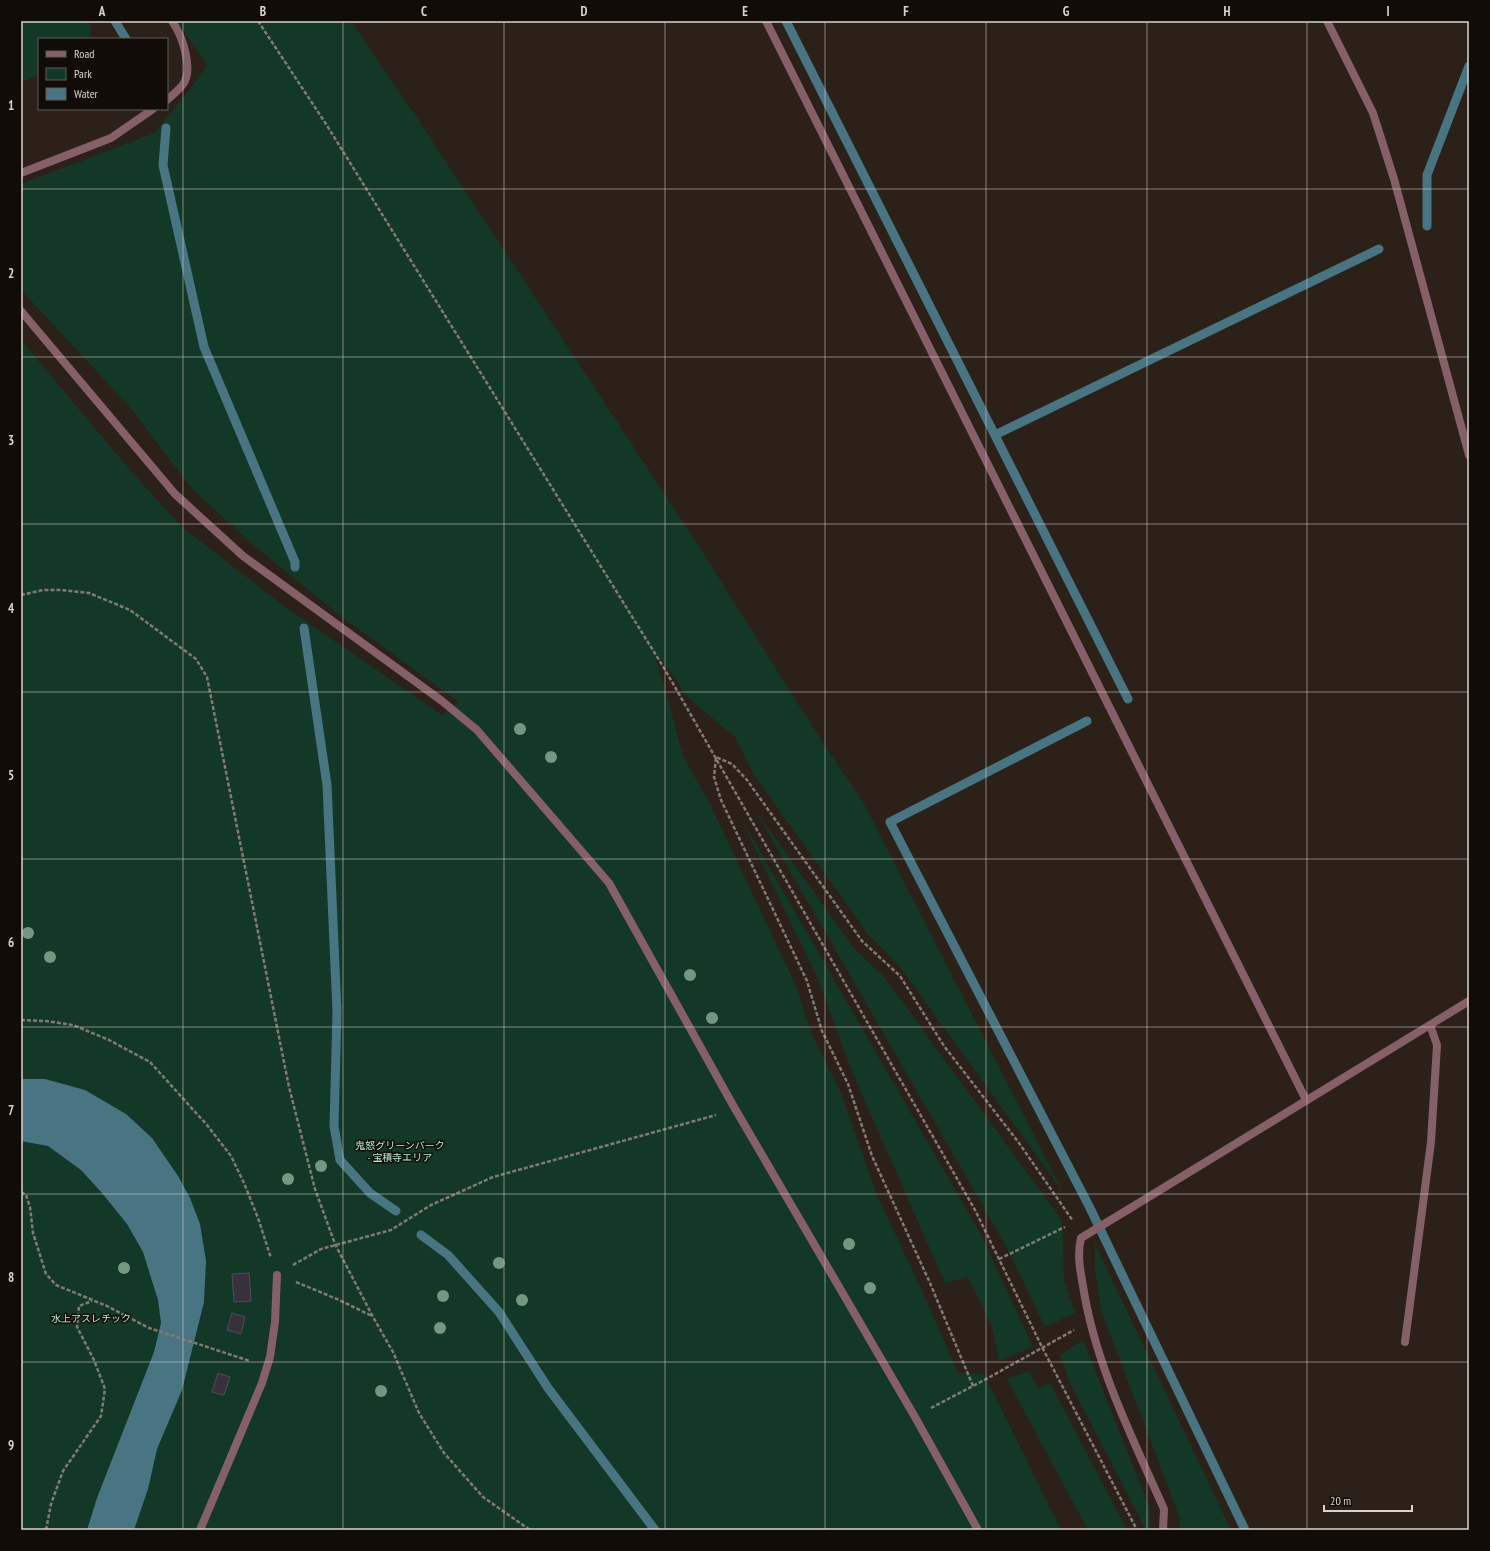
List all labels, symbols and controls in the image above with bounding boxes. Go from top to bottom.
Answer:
text: A [98,3,106,20]
text: B [260,3,266,20]
text: C [421,3,427,20]
text: D [581,3,588,20]
text: E [742,3,748,20]
text: F [903,3,909,20]
text: G [1063,3,1070,20]
text: H [1224,3,1231,20]
text: I [1386,3,1390,20]
legend [38,38,168,110]
text: Road [74,46,94,61]
text: Park [74,66,92,81]
text: Water [74,86,99,101]
text: 1 [8,97,14,114]
text: 2 [8,265,14,282]
text: 3 [8,432,14,449]
text: 4 [8,600,15,617]
text: 5 [8,767,14,784]
text: 6 [8,934,14,951]
text: 7 [8,1102,14,1119]
park label: 鬼怒グリーンパーク - 宝積寺エリア [355,1139,445,1164]
text: 8 [8,1269,14,1286]
park label: 水上アスレチック [51,1312,131,1325]
text: 9 [8,1437,14,1454]
scale bar [1324,1487,1412,1513]
text: 20 m [1330,1493,1351,1508]

